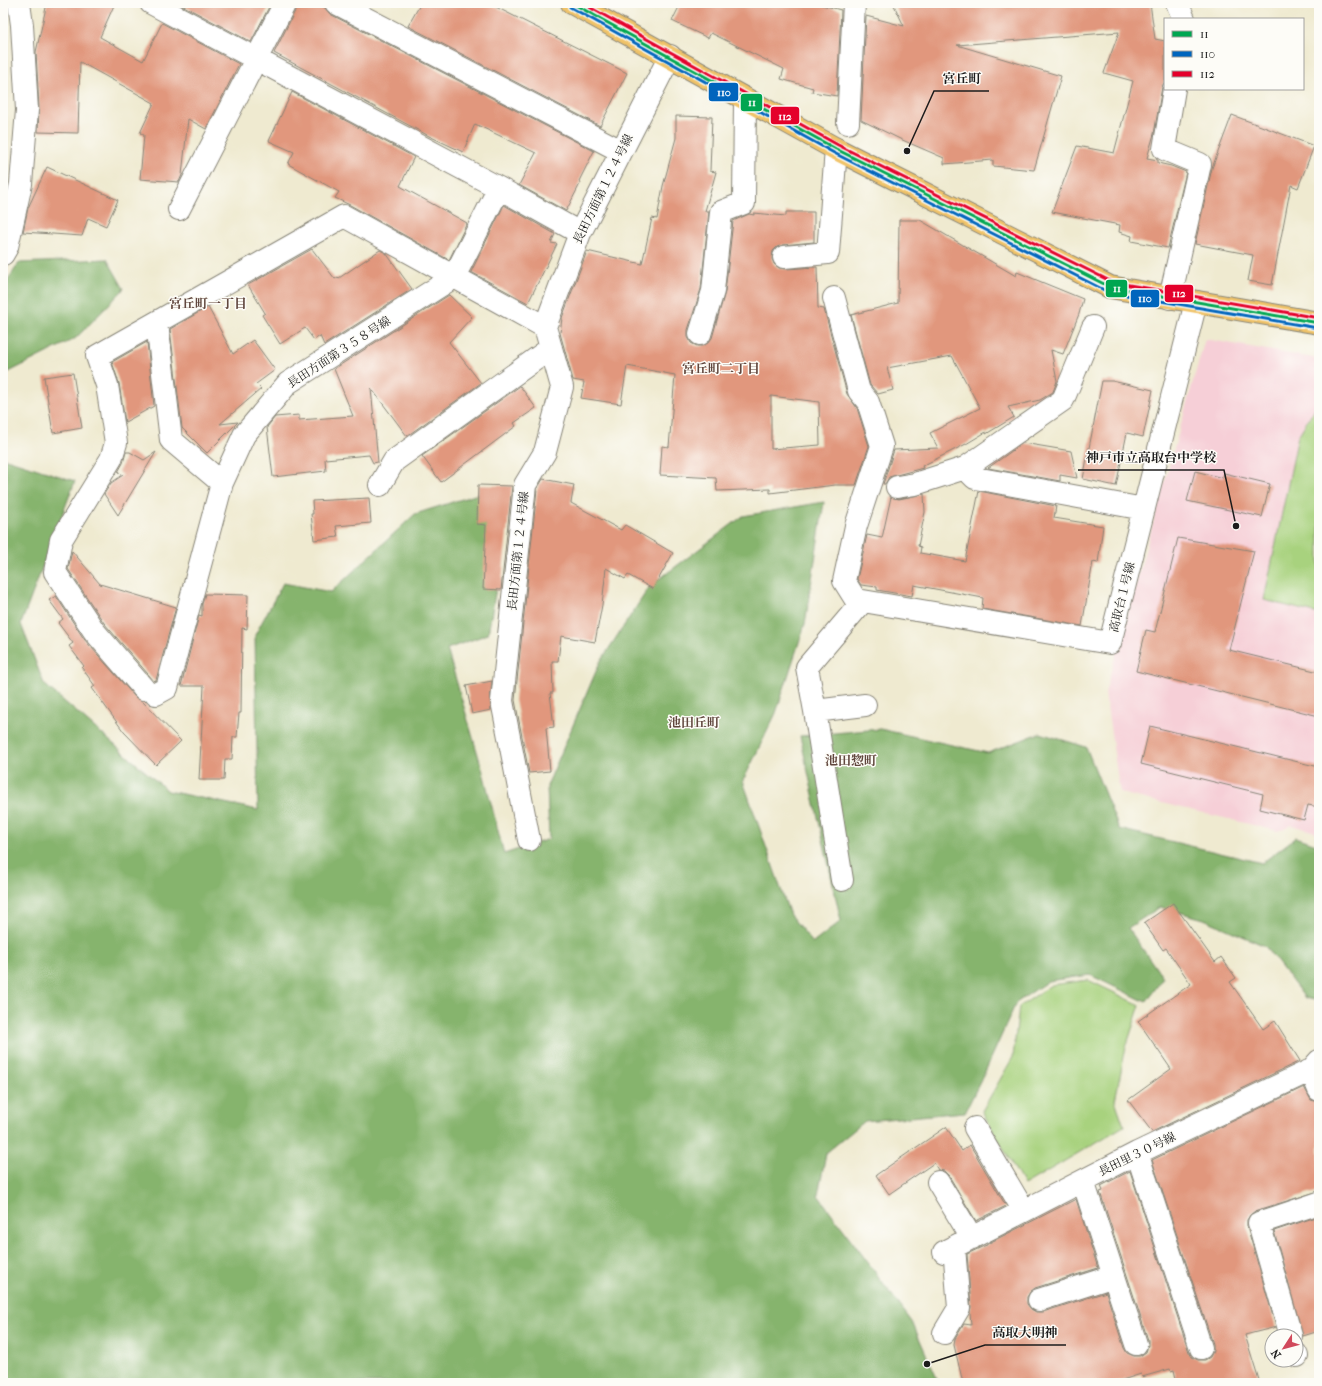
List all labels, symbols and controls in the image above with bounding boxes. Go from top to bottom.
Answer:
legend [1164,18,1304,90]
text: 11 [1200,27,1209,41]
text: 110 [1200,47,1215,61]
callout: 宮丘町 [934,66,989,91]
text: 112 [1200,67,1215,81]
text: 宮丘町 [942,71,982,86]
line badge: 110 [708,82,739,102]
text: 110 [717,86,731,99]
line badge: 11 [740,93,763,112]
text: 11 [748,96,756,109]
line badge: 112 [770,106,800,125]
text: 112 [778,110,792,123]
street label: 長田方面第１２４号線 [570,132,636,246]
line badge: 11 [1105,279,1128,298]
text: 11 [1113,282,1121,295]
line badge: 112 [1164,284,1194,303]
text: 112 [1172,287,1186,300]
line badge: 110 [1130,289,1160,308]
text: 110 [1138,292,1152,305]
district label: 宮丘町一丁目 [169,296,247,311]
street label: 長田方面第３５８号線 [285,313,393,391]
district label: 宮丘町二丁目 [682,361,760,376]
callout: 神戸市立高取台中学校 [1078,445,1224,470]
text: 神戸市立高取台中学校 [1086,450,1217,465]
street label: 長田方面第１２４号線 [505,491,531,611]
street label: 高取台１号線 [1106,560,1138,634]
district label: 池田丘町 [668,715,720,730]
district label: 池田惣町 [825,753,877,768]
street label: 長田里３０号線 [1096,1129,1178,1179]
callout: 高取大明神 [985,1320,1066,1345]
text: 高取大明神 [992,1325,1058,1340]
north arrow [1264,1328,1304,1368]
text: N [1268,1346,1284,1361]

